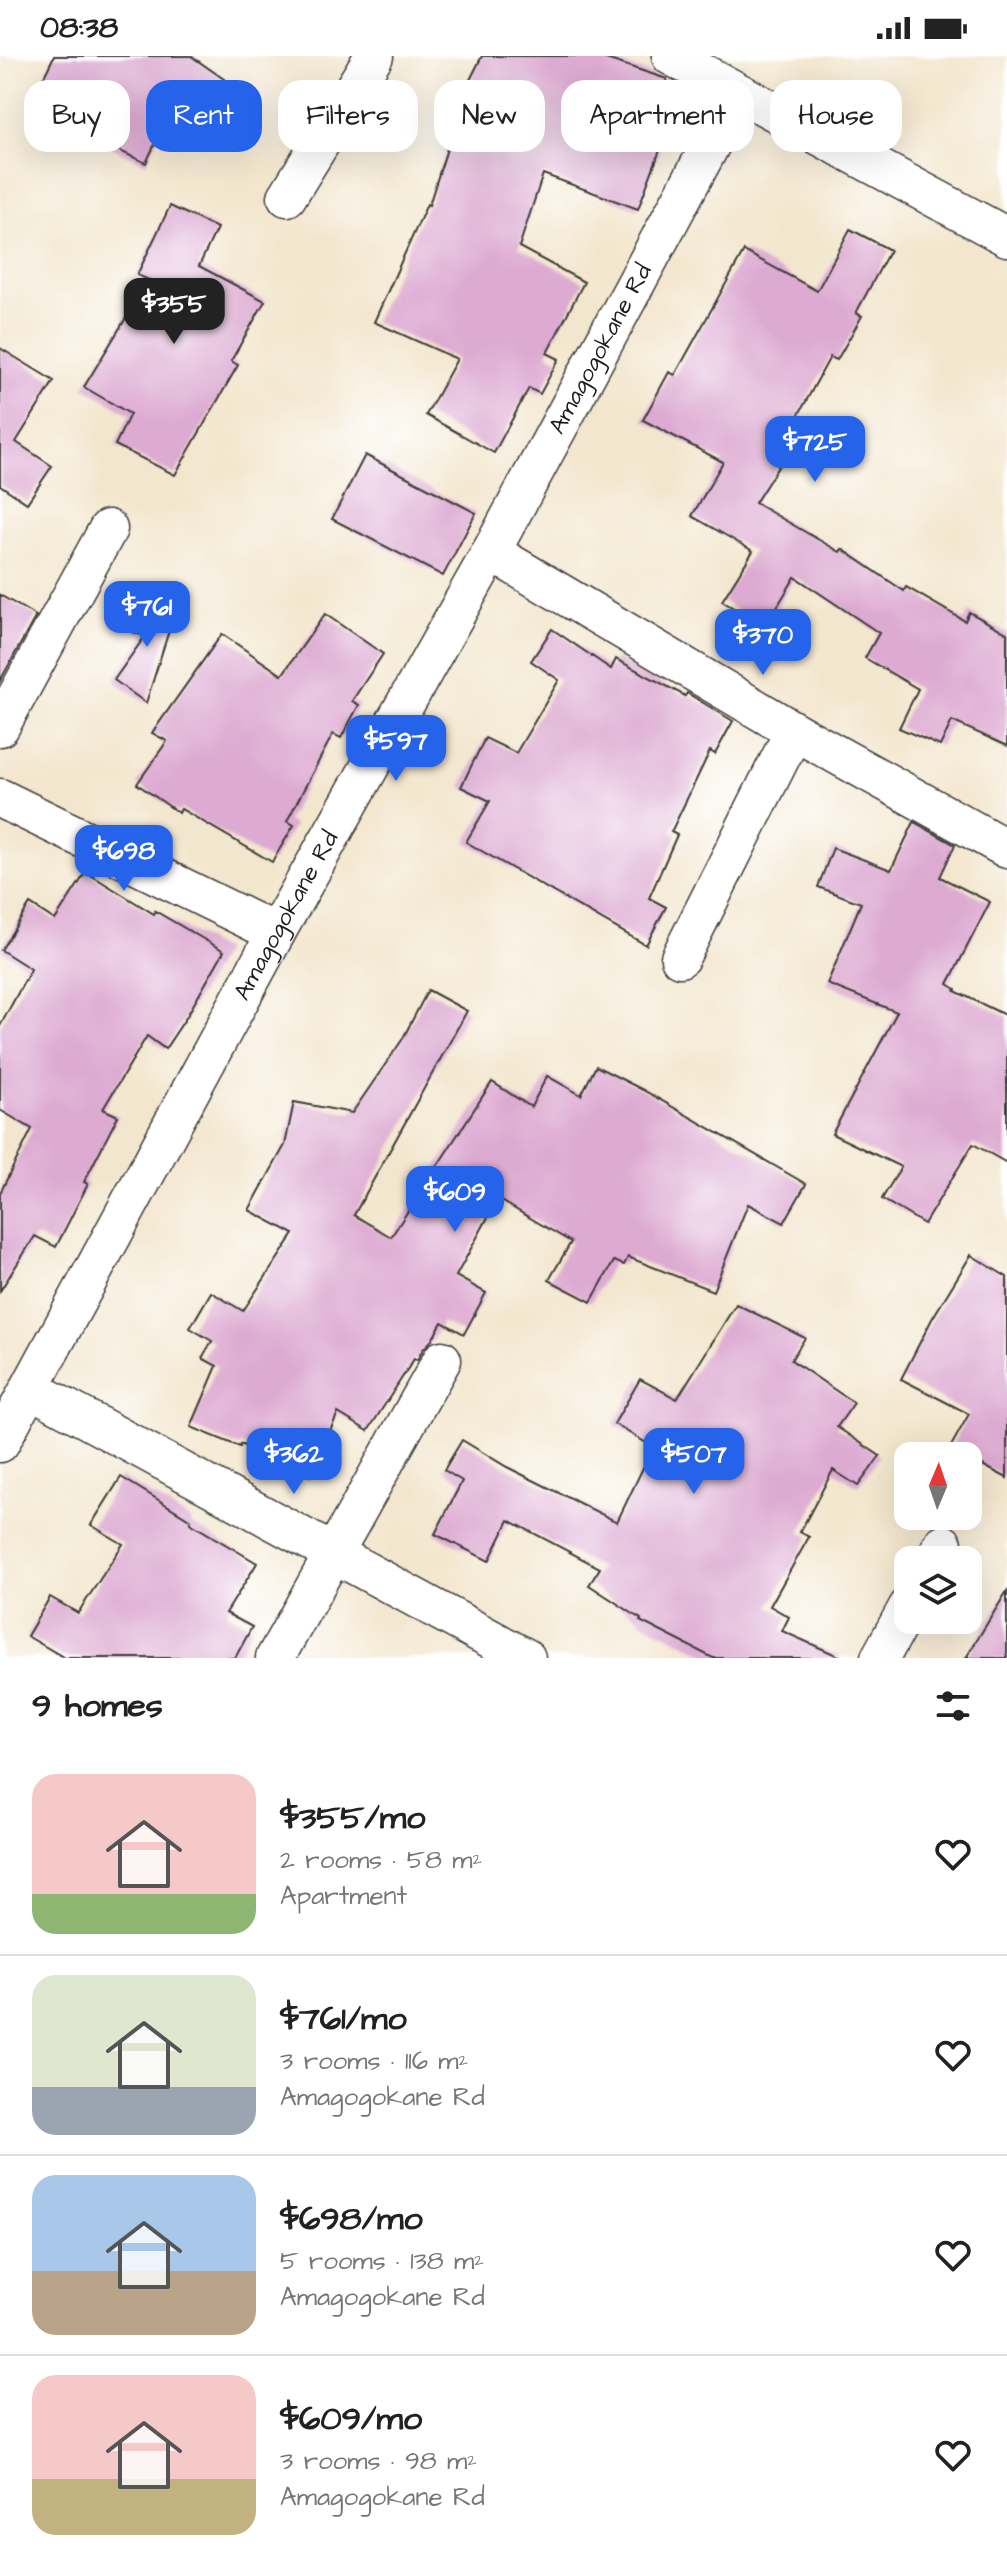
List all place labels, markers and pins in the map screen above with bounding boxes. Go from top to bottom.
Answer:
pin: $355 [127,278,221,346]
pin: $725 [768,416,862,484]
pin: $761 [100,581,194,649]
pin: $370 [716,609,810,677]
pin: $597 [349,715,443,783]
pin: $698 [77,825,171,893]
pin: $609 [408,1166,502,1234]
pin: $362 [247,1428,341,1496]
pin: $507 [647,1428,741,1496]

